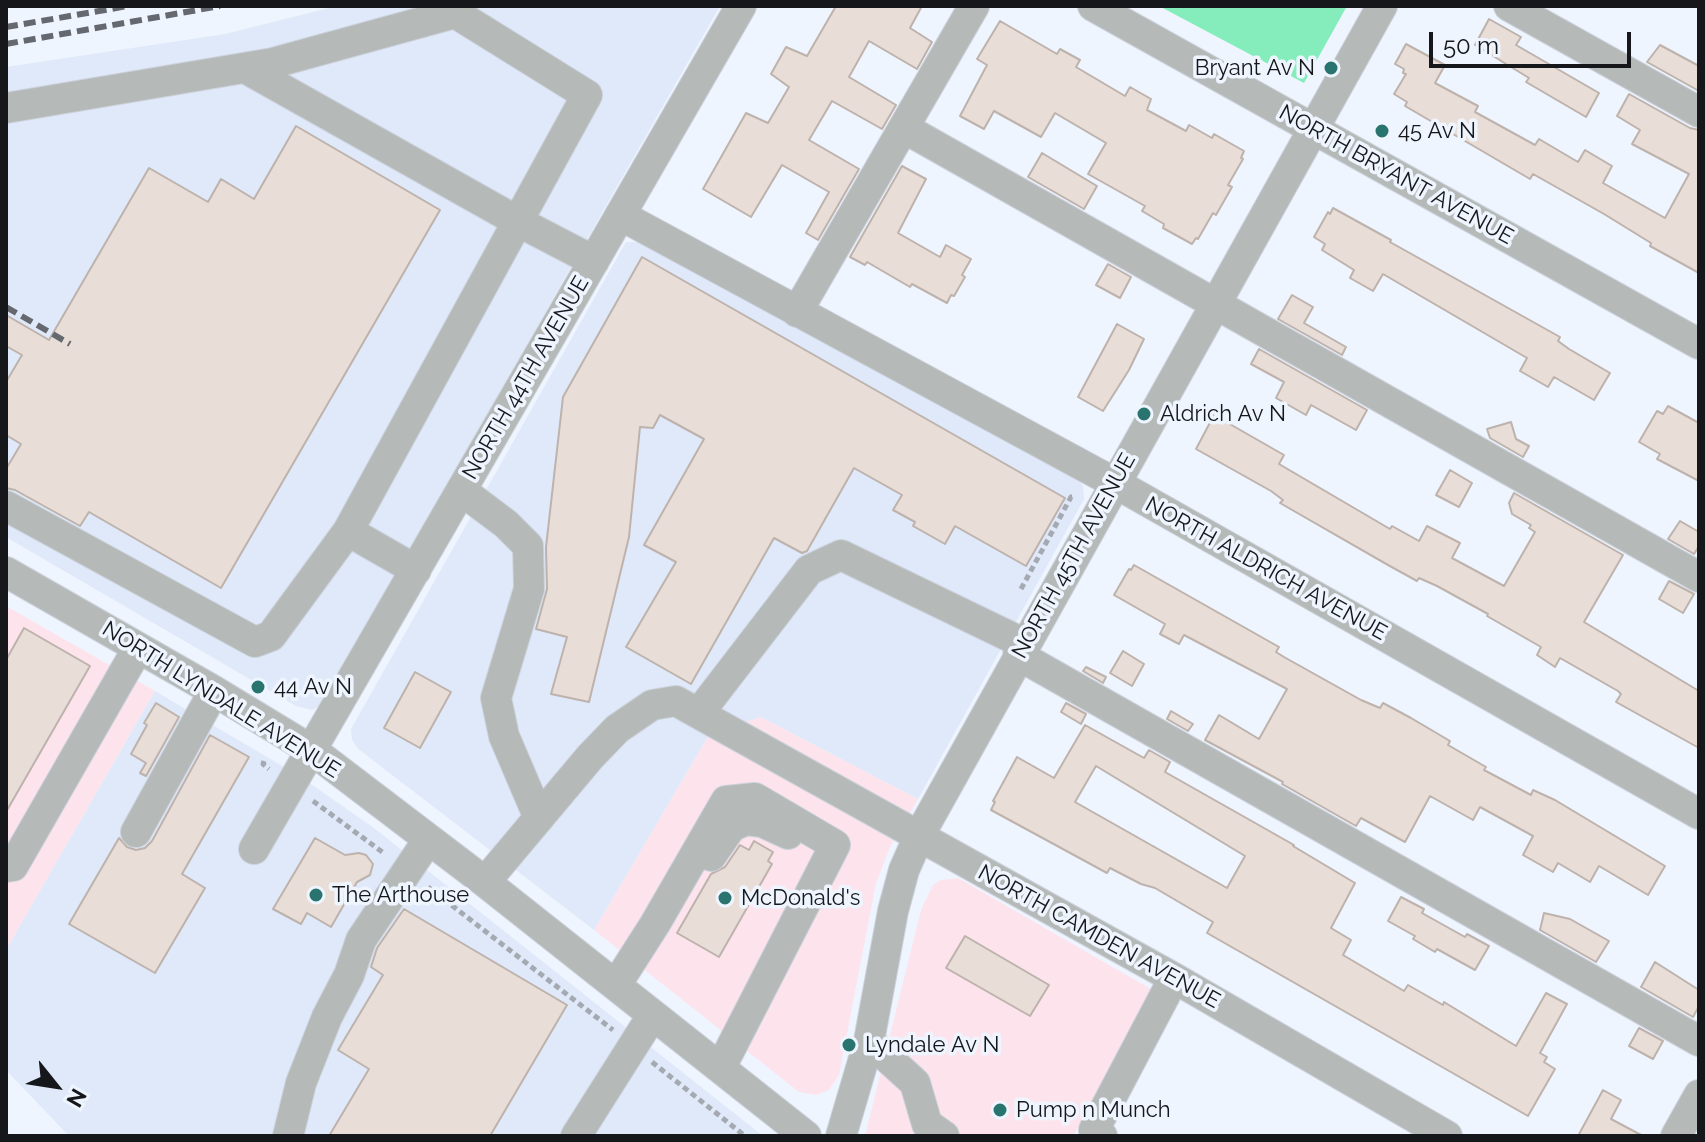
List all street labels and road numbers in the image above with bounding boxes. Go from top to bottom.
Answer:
street label: NORTH BRYANT AVENUE [1274,100,1518,250]
street label: NORTH 44TH AVENUE [457,272,595,484]
street label: NORTH 45TH AVENUE [1007,449,1141,663]
street label: NORTH ALDRICH AVENUE [1141,492,1391,646]
street label: NORTH LYNDALE AVENUE [97,616,345,784]
street label: NORTH CAMDEN AVENUE [973,859,1225,1015]

